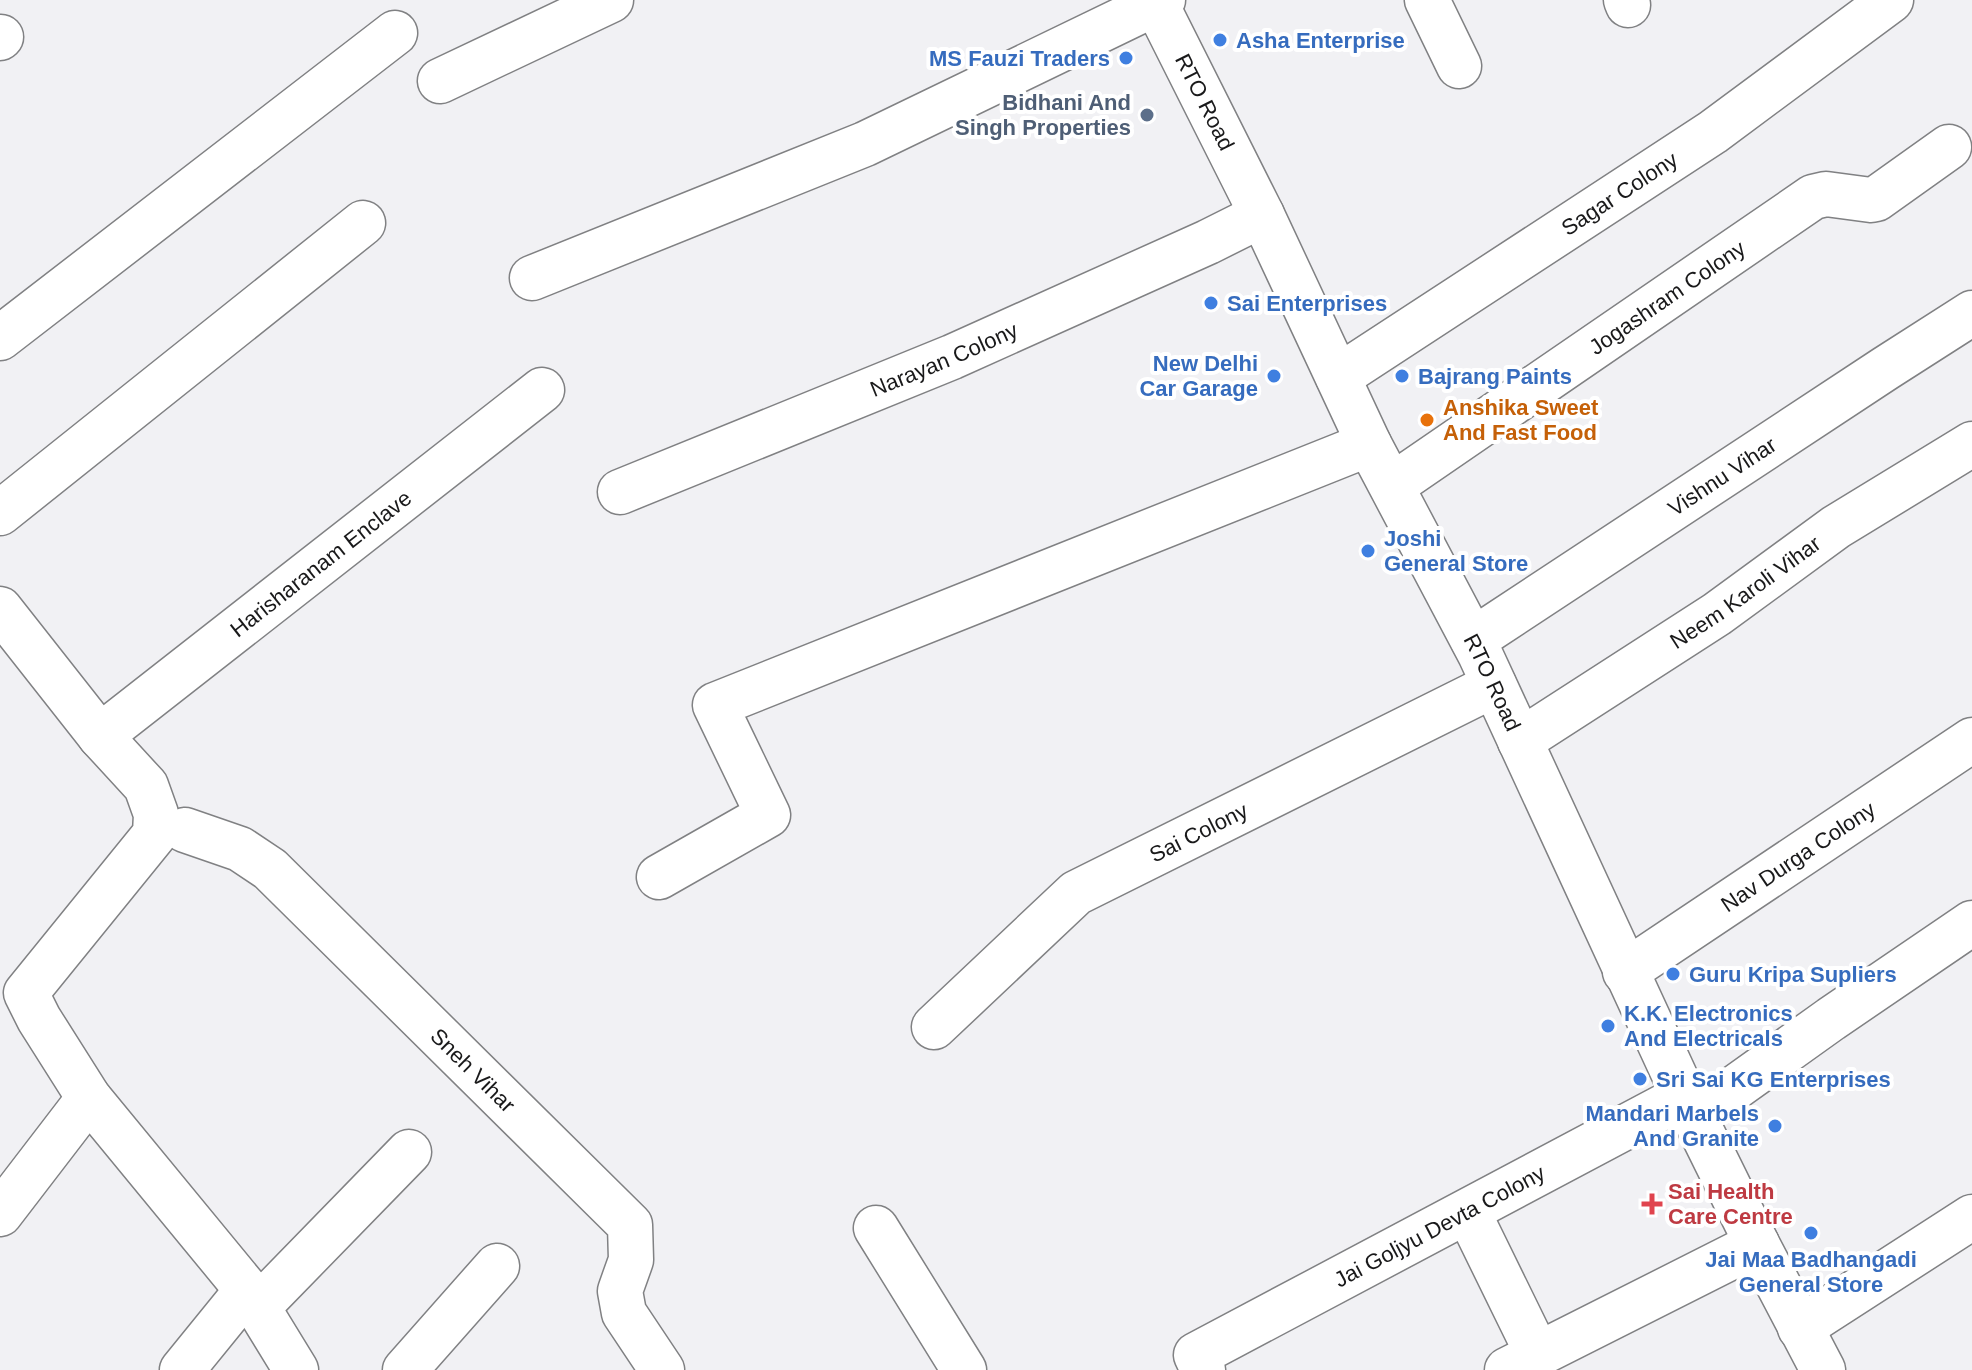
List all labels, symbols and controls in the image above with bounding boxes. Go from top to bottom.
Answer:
place label: Asha Enterprise [1236,28,1405,53]
marker: Asha Enterprise [1211,31,1229,49]
place label: MS Fauzi Traders [929,46,1110,71]
marker: MS Fauzi Traders [1117,49,1135,67]
street label: RTO Road [1171,50,1240,154]
place label: Bidhani And Singh Properties [955,90,1131,140]
marker: Bidhani And Singh Properties [1138,106,1156,124]
street label: Sagar Colony [1557,146,1682,240]
street label: Jogashram Colony [1584,235,1750,359]
place label: Sai Enterprises [1227,291,1387,316]
marker: Sai Enterprises [1202,294,1220,312]
street label: Narayan Colony [866,317,1021,401]
place label: New Delhi Car Garage [1139,351,1258,401]
place label: Bajrang Paints [1418,364,1572,389]
marker: New Delhi Car Garage [1265,367,1283,385]
marker: Bajrang Paints [1393,367,1411,385]
place label: Anshika Sweet And Fast Food [1443,395,1599,445]
marker: Anshika Sweet And Fast Food [1418,411,1436,429]
street label: Vishnu Vihar [1663,432,1781,521]
street label: Harisharanam Enclave [225,485,416,642]
place label: Joshi General Store [1384,526,1528,576]
street label: Neem Karoli Vihar [1665,530,1825,654]
marker: Joshi General Store [1359,542,1377,560]
street label: RTO Road [1459,629,1526,735]
street label: Nav Durga Colony [1716,796,1880,917]
street label: Sai Colony [1145,797,1252,867]
place label: Guru Kripa Supliers [1689,962,1897,987]
marker: Guru Kripa Supliers [1664,965,1682,983]
place label: K.K. Electronics And Electricals [1624,1001,1793,1051]
marker: K.K. Electronics And Electricals [1599,1017,1617,1035]
street label: Sneh Vihar [426,1023,521,1117]
place label: Sri Sai KG Enterprises [1656,1067,1891,1092]
marker: Sri Sai KG Enterprises [1631,1070,1649,1088]
place label: Mandari Marbels And Granite [1585,1101,1759,1151]
marker: Mandari Marbels And Granite [1766,1117,1784,1135]
street label: Jai Goljyu Devta Colony [1330,1160,1549,1292]
place label: Sai Health Care Centre [1668,1179,1793,1229]
marker: Sai Health Care Centre [1643,1195,1661,1213]
marker: Jai Maa Badhangadi General Store [1802,1224,1820,1242]
place label: Jai Maa Badhangadi General Store [1705,1247,1917,1297]

